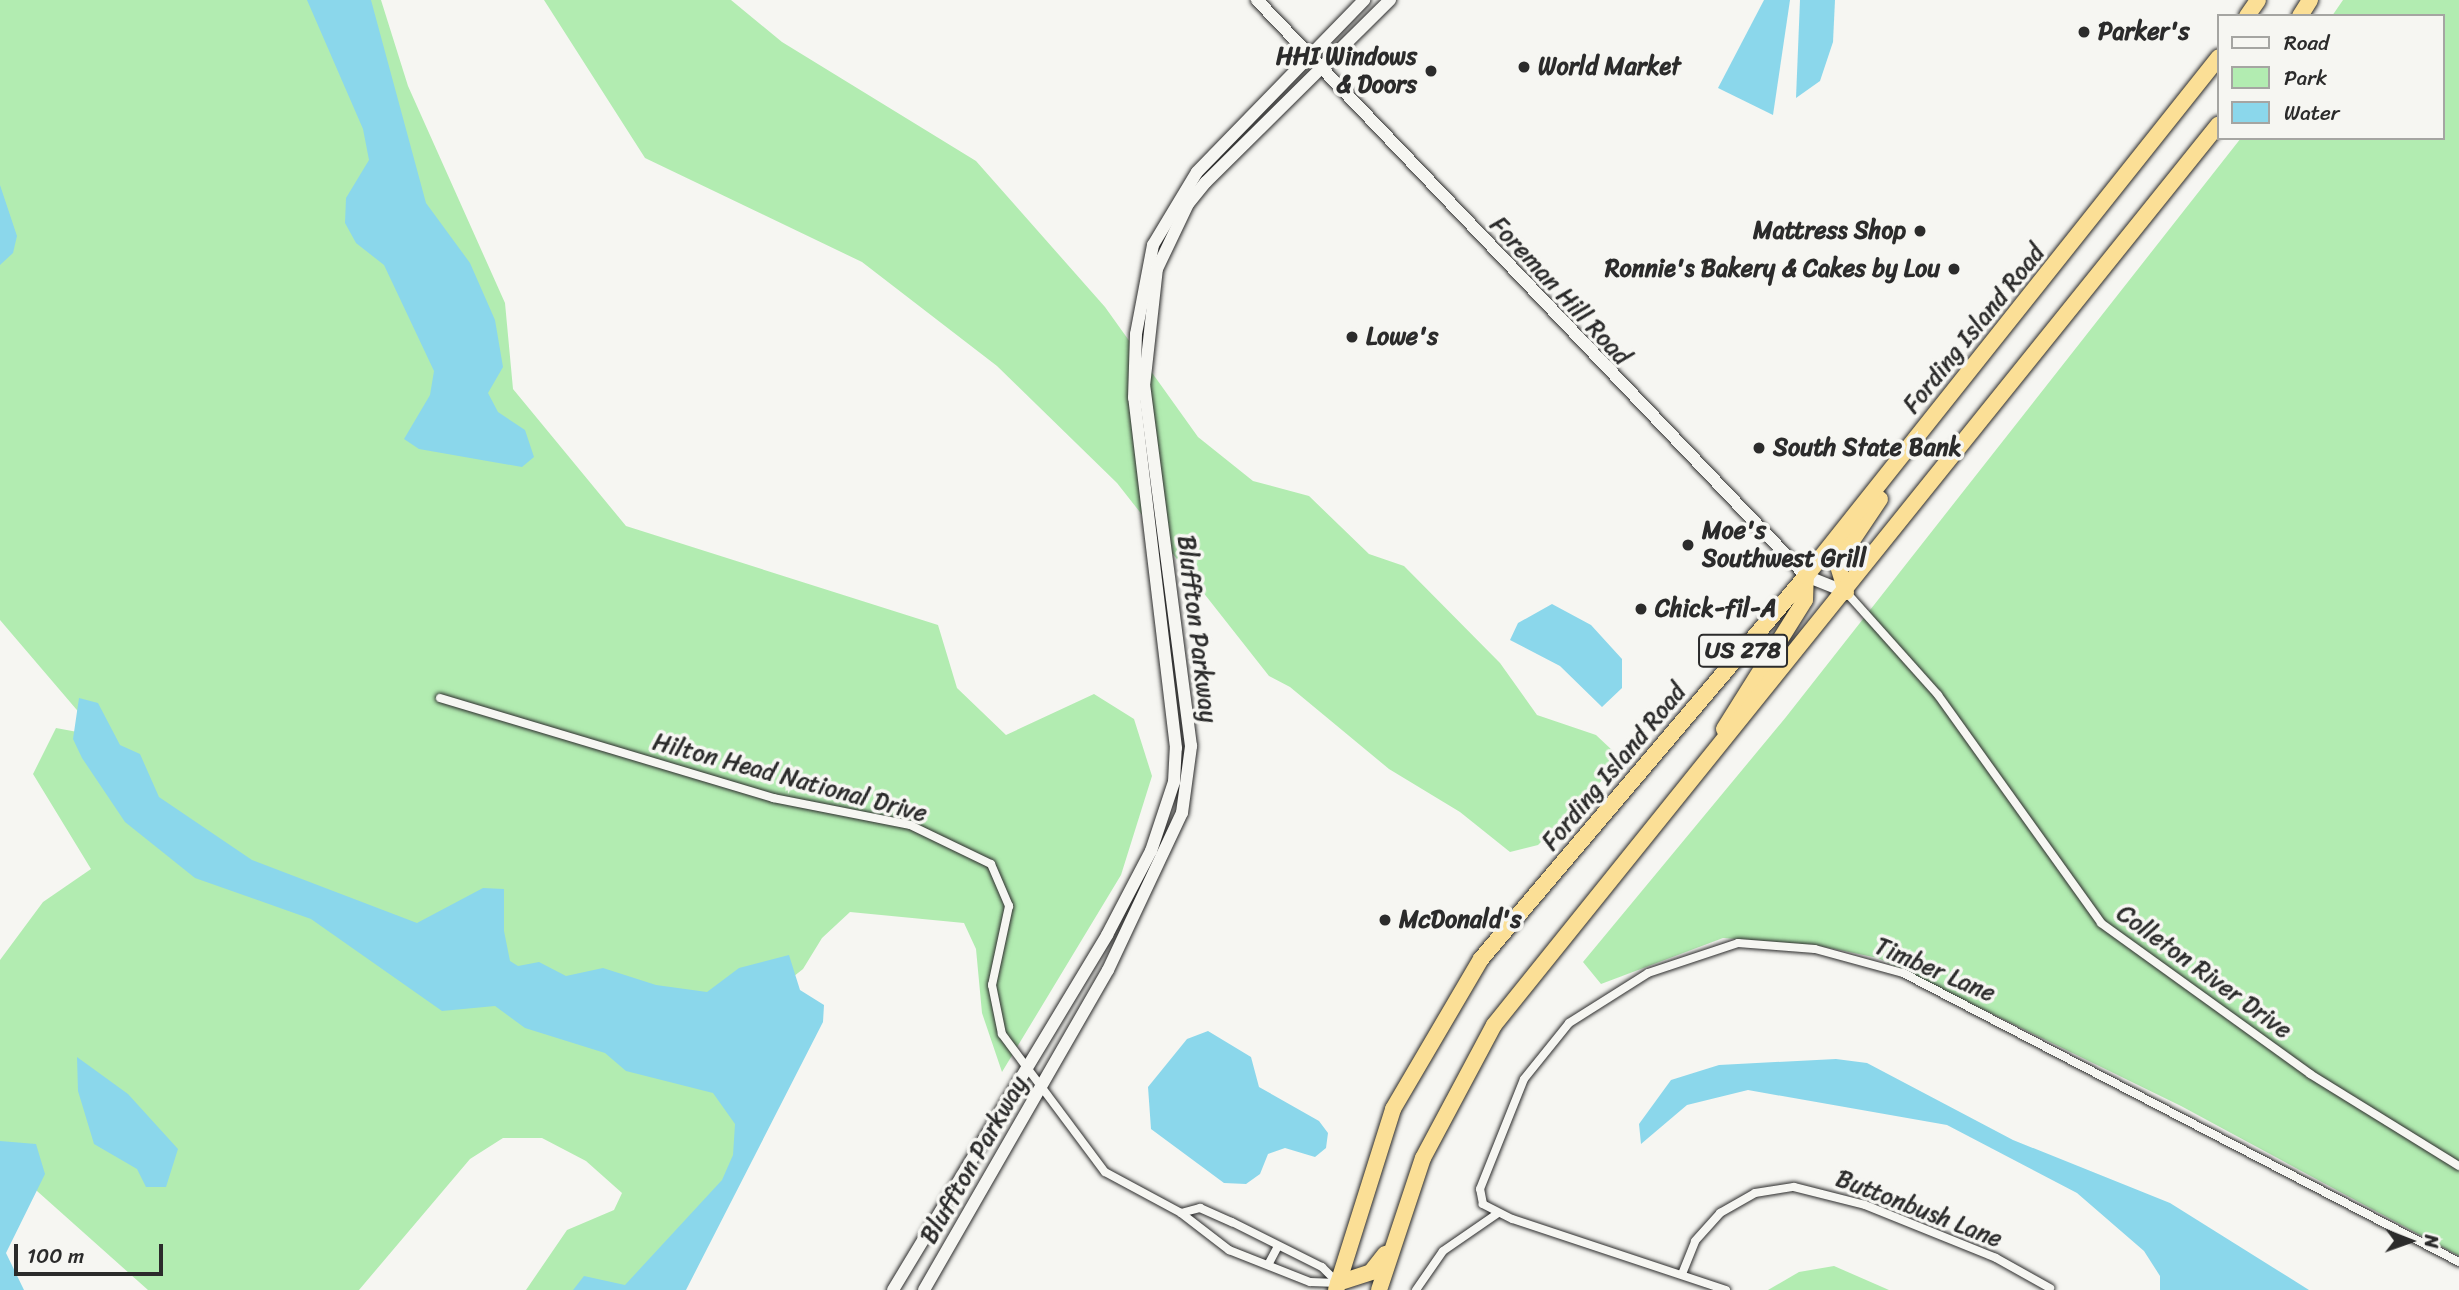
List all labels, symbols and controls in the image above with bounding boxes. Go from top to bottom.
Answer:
legend [2218,14,2445,140]
place label: Parker's [2098,18,2189,46]
marker: Parker's [2076,24,2092,40]
text: Road [2284,24,2329,62]
place label: HHI Windows & Doors [1277,43,1417,99]
place label: World Market [1538,53,1680,81]
marker: World Market [1516,59,1532,75]
text: Park [2284,59,2327,97]
marker: HHI Windows & Doors [1423,63,1439,79]
text: Water [2284,94,2339,132]
street label: Foreman Hill Road [1484,211,1636,371]
place label: Mattress Shop [1753,217,1906,245]
marker: Mattress Shop [1912,223,1928,239]
street label: Fording Island Road [1897,239,2051,419]
place label: Ronnie's Bakery & Cakes by Lou [1605,255,1940,283]
marker: Ronnie's Bakery & Cakes by Lou [1946,261,1962,277]
place label: Lowe's [1366,323,1438,351]
marker: Lowe's [1344,329,1360,345]
place label: South State Bank [1773,434,1962,462]
marker: South State Bank [1751,440,1767,456]
place label: Moe's Southwest Grill [1702,517,1866,573]
street label: Bluffton Parkway [1171,534,1223,724]
marker: Moe's Southwest Grill [1680,537,1696,553]
place label: Chick-fil-A [1655,595,1777,623]
marker: Chick-fil-A [1633,601,1649,617]
road number: US 278 [1698,632,1788,670]
street label: Fording Island Road [1536,678,1692,856]
street label: Hilton Head National Drive [650,728,930,828]
street label: Colleton River Drive [2111,899,2297,1045]
place label: McDonald's [1399,906,1522,934]
marker: McDonald's [1377,912,1393,928]
street label: Timber Lane [1870,932,2000,1008]
street label: Bluffton Parkway [914,1071,1034,1249]
street label: Buttonbush Lane [1832,1164,2006,1254]
north arrow [2375,1206,2445,1276]
scale bar [18,1230,166,1274]
text: N [2415,1234,2448,1248]
text: 100 m [27,1237,84,1275]

